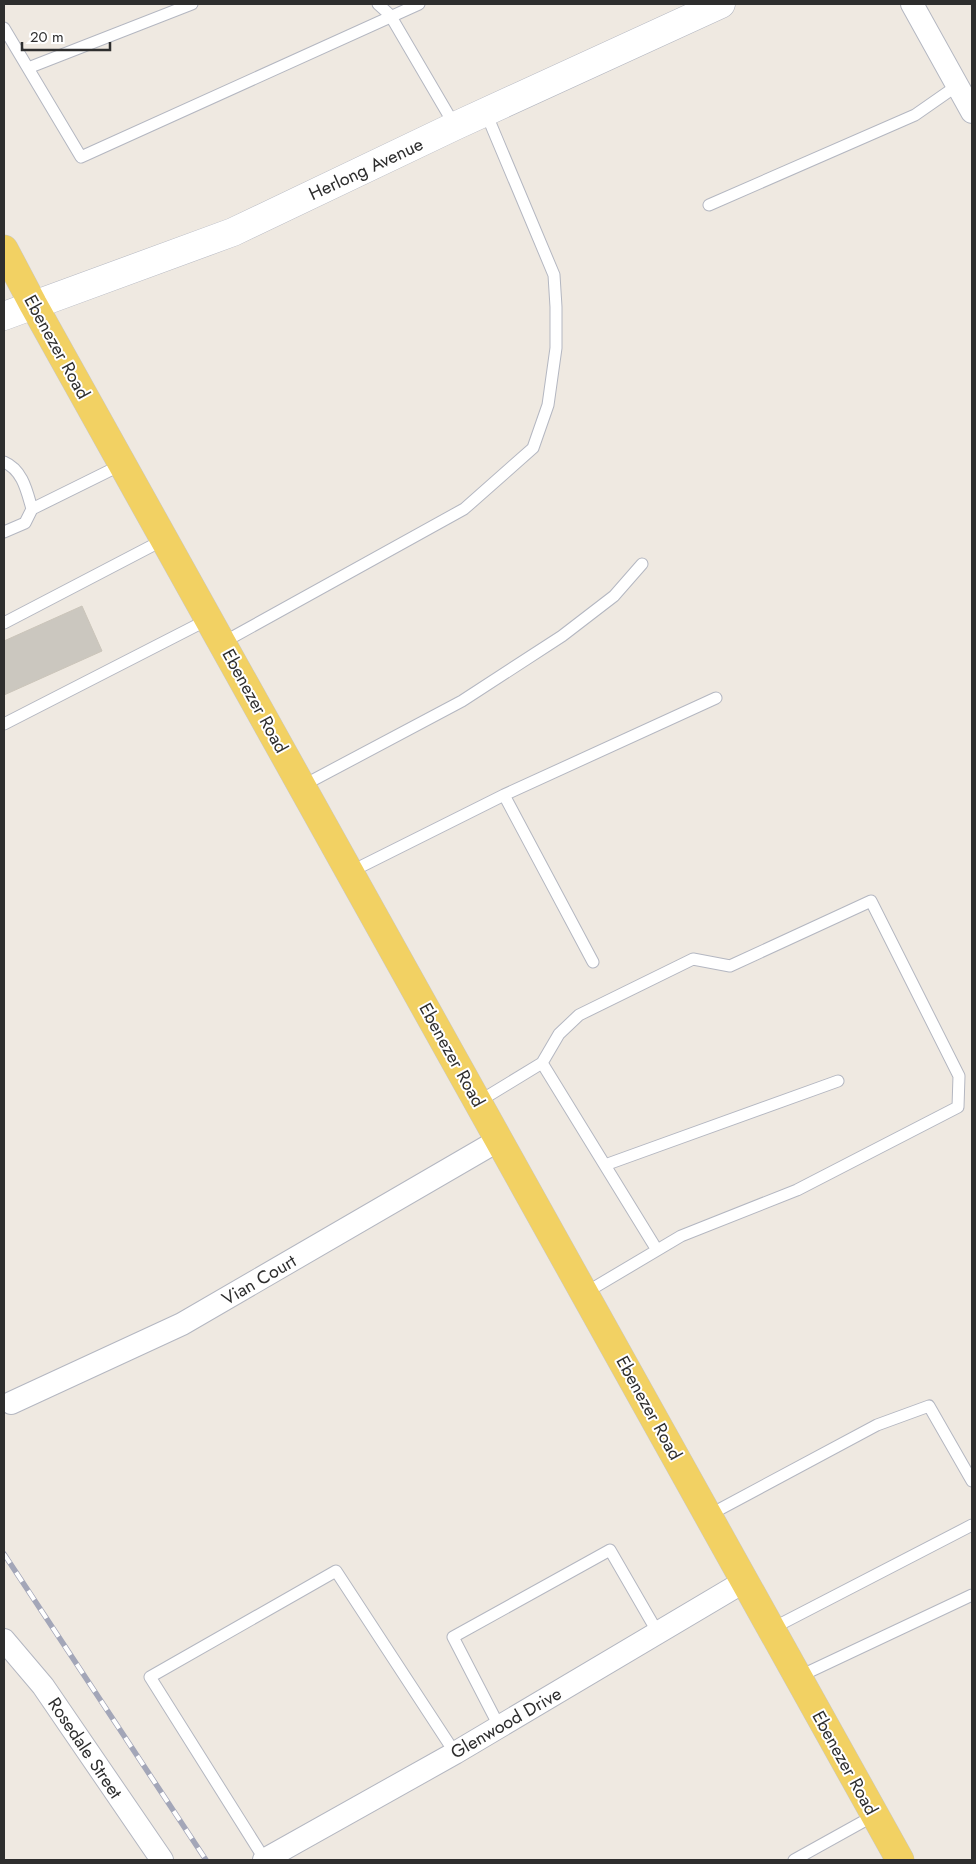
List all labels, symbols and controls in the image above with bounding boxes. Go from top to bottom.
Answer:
scale bar [22,20,110,52]
text: 20 m [30,26,64,48]
street label: Herlong Avenue [305,131,427,207]
street label: Ebenezer Road [18,290,96,404]
street label: Ebenezer Road [216,644,294,758]
street label: Ebenezer Road [413,998,491,1112]
street label: Vian Court [217,1248,302,1312]
street label: Ebenezer Road [610,1351,688,1465]
street label: Glenwood Drive [446,1681,566,1765]
street label: Rosedale Street [41,1692,129,1804]
street label: Ebenezer Road [806,1706,884,1820]

